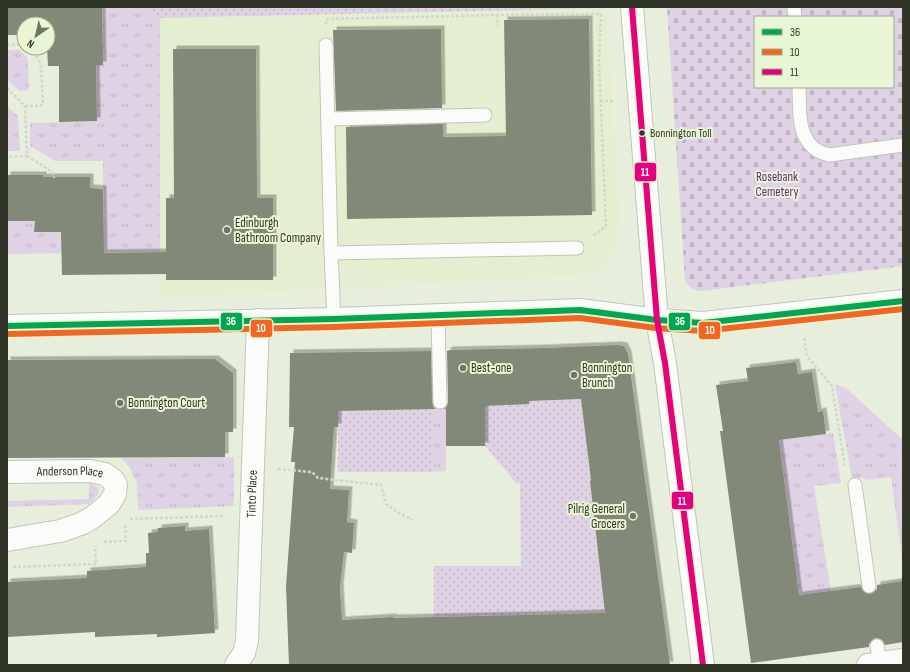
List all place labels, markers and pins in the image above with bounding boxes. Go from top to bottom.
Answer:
place label: Bonnington Toll [650,126,712,141]
marker: Bonnington Toll [637,128,647,138]
place label: Edinburgh Bathroom Company [235,215,321,246]
marker: Edinburgh Bathroom Company [222,225,232,235]
place label: Best-one [471,360,512,376]
place label: Bonnington Brunch [582,360,632,391]
marker: Best-one [458,363,468,373]
marker: Bonnington Brunch [569,370,579,380]
place label: Bonnington Court [128,395,205,411]
marker: Bonnington Court [115,398,125,408]
place label: Pilrig General Grocers [568,501,625,532]
marker: Pilrig General Grocers [628,511,638,521]

